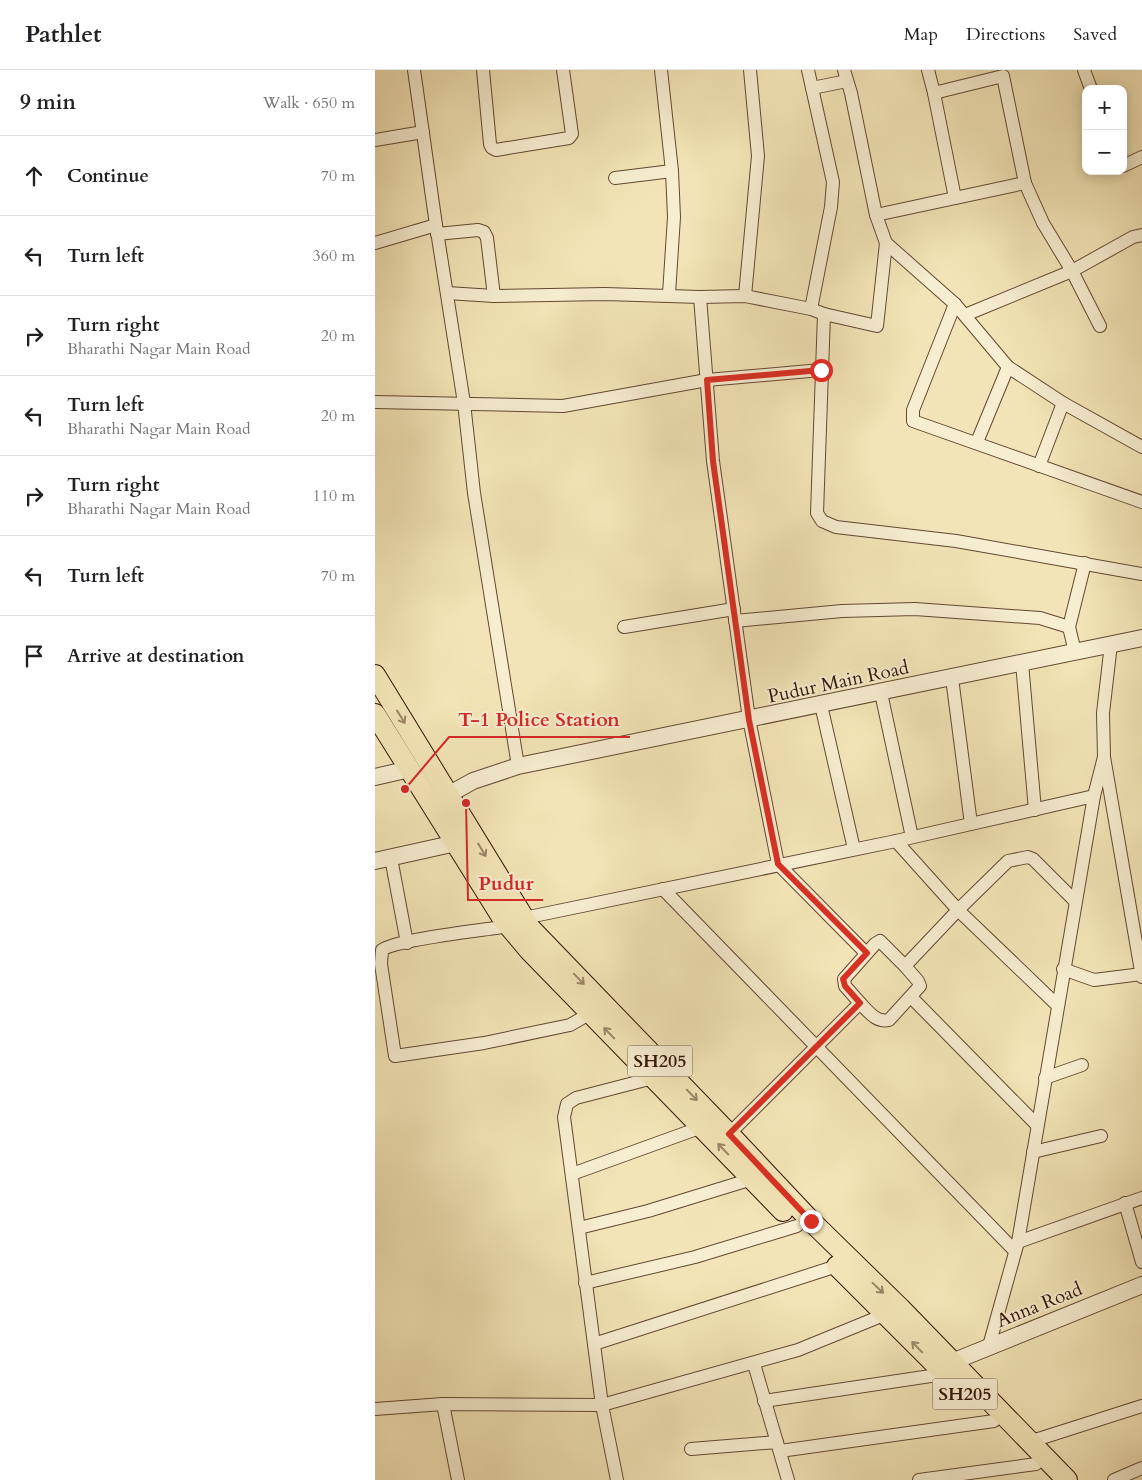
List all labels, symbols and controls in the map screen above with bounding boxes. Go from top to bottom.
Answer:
text: Pathlet [25,18,102,51]
text: Map [904,22,938,47]
text: Directions [966,22,1045,47]
text: Saved [1073,22,1117,47]
map controls [1082,85,1127,175]
button: + [1082,85,1127,130]
text: 9 min [20,88,76,117]
text: Walk · 650 m [263,92,355,114]
button: − [1082,130,1127,175]
icon: ahead [20,162,48,190]
text: Continue [67,163,149,189]
text: 70 m [321,165,355,187]
icon: left [20,242,48,270]
text: Turn left [67,243,144,269]
text: 360 m [313,245,355,267]
text: Turn right [67,312,159,338]
icon: right [20,322,48,350]
text: 20 m [321,325,355,347]
text: Bharathi Nagar Main Road [67,338,251,360]
route start [810,359,833,382]
text: Turn left [67,392,144,418]
icon: left [20,402,48,430]
text: 20 m [321,405,355,427]
text: Bharathi Nagar Main Road [67,418,251,440]
text: Turn right [67,472,159,498]
icon: right [20,482,48,510]
text: 110 m [313,485,355,507]
text: Bharathi Nagar Main Road [67,498,251,520]
icon: left [20,562,48,590]
text: Turn left [67,563,144,589]
text: 70 m [321,565,355,587]
icon: arrive [20,642,48,670]
text: Arrive at destination [67,643,244,669]
street label: Pudur Main Road [765,654,911,710]
callout: T-1 Police Station [449,702,630,737]
text: T-1 Police Station [458,706,620,733]
one-way arrow [396,709,406,723]
one-way arrow [478,842,488,856]
callout: Pudur [468,865,543,900]
text: Pudur [478,870,535,897]
one-way arrow [573,973,585,985]
one-way arrow [603,1027,616,1039]
road number: SH205 [627,1046,693,1076]
one-way arrow [686,1089,698,1101]
one-way arrow [717,1143,729,1155]
route end [800,1210,823,1233]
street label: Anna Road [993,1276,1086,1334]
one-way arrow [872,1282,885,1294]
one-way arrow [911,1341,923,1353]
road number: SH205 [933,1378,997,1410]

